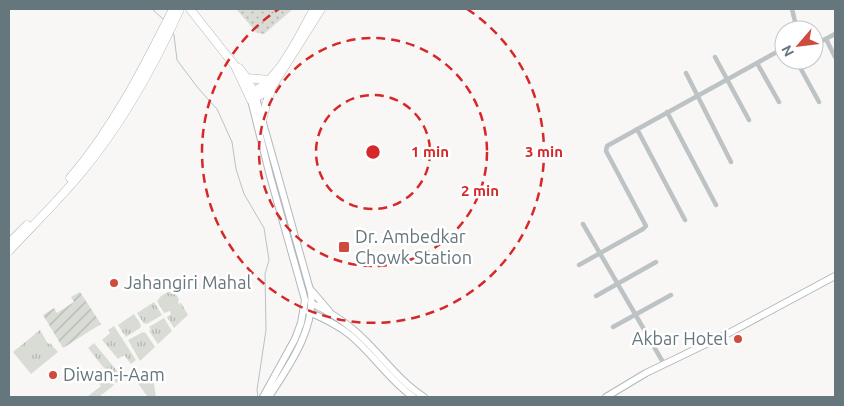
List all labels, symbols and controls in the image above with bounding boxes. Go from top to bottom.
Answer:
north arrow [774,20,824,70]
text: N [778,43,797,59]
centre of rings [364,143,382,161]
text: 1 min [411,143,449,160]
text: 3 min [525,143,563,160]
text: 2 min [461,182,499,199]
place label: Dr. Ambedkar Chowk Station [355,226,472,267]
marker: Dr. Ambedkar Chowk Station [337,240,351,254]
place label: Jahangiri Mahal [124,272,251,292]
marker: Jahangiri Mahal [108,277,120,289]
place label: Akbar Hotel [632,328,728,348]
marker: Akbar Hotel [732,333,744,345]
place label: Diwan-i-Aam [63,364,165,384]
marker: Diwan-i-Aam [47,369,59,381]

